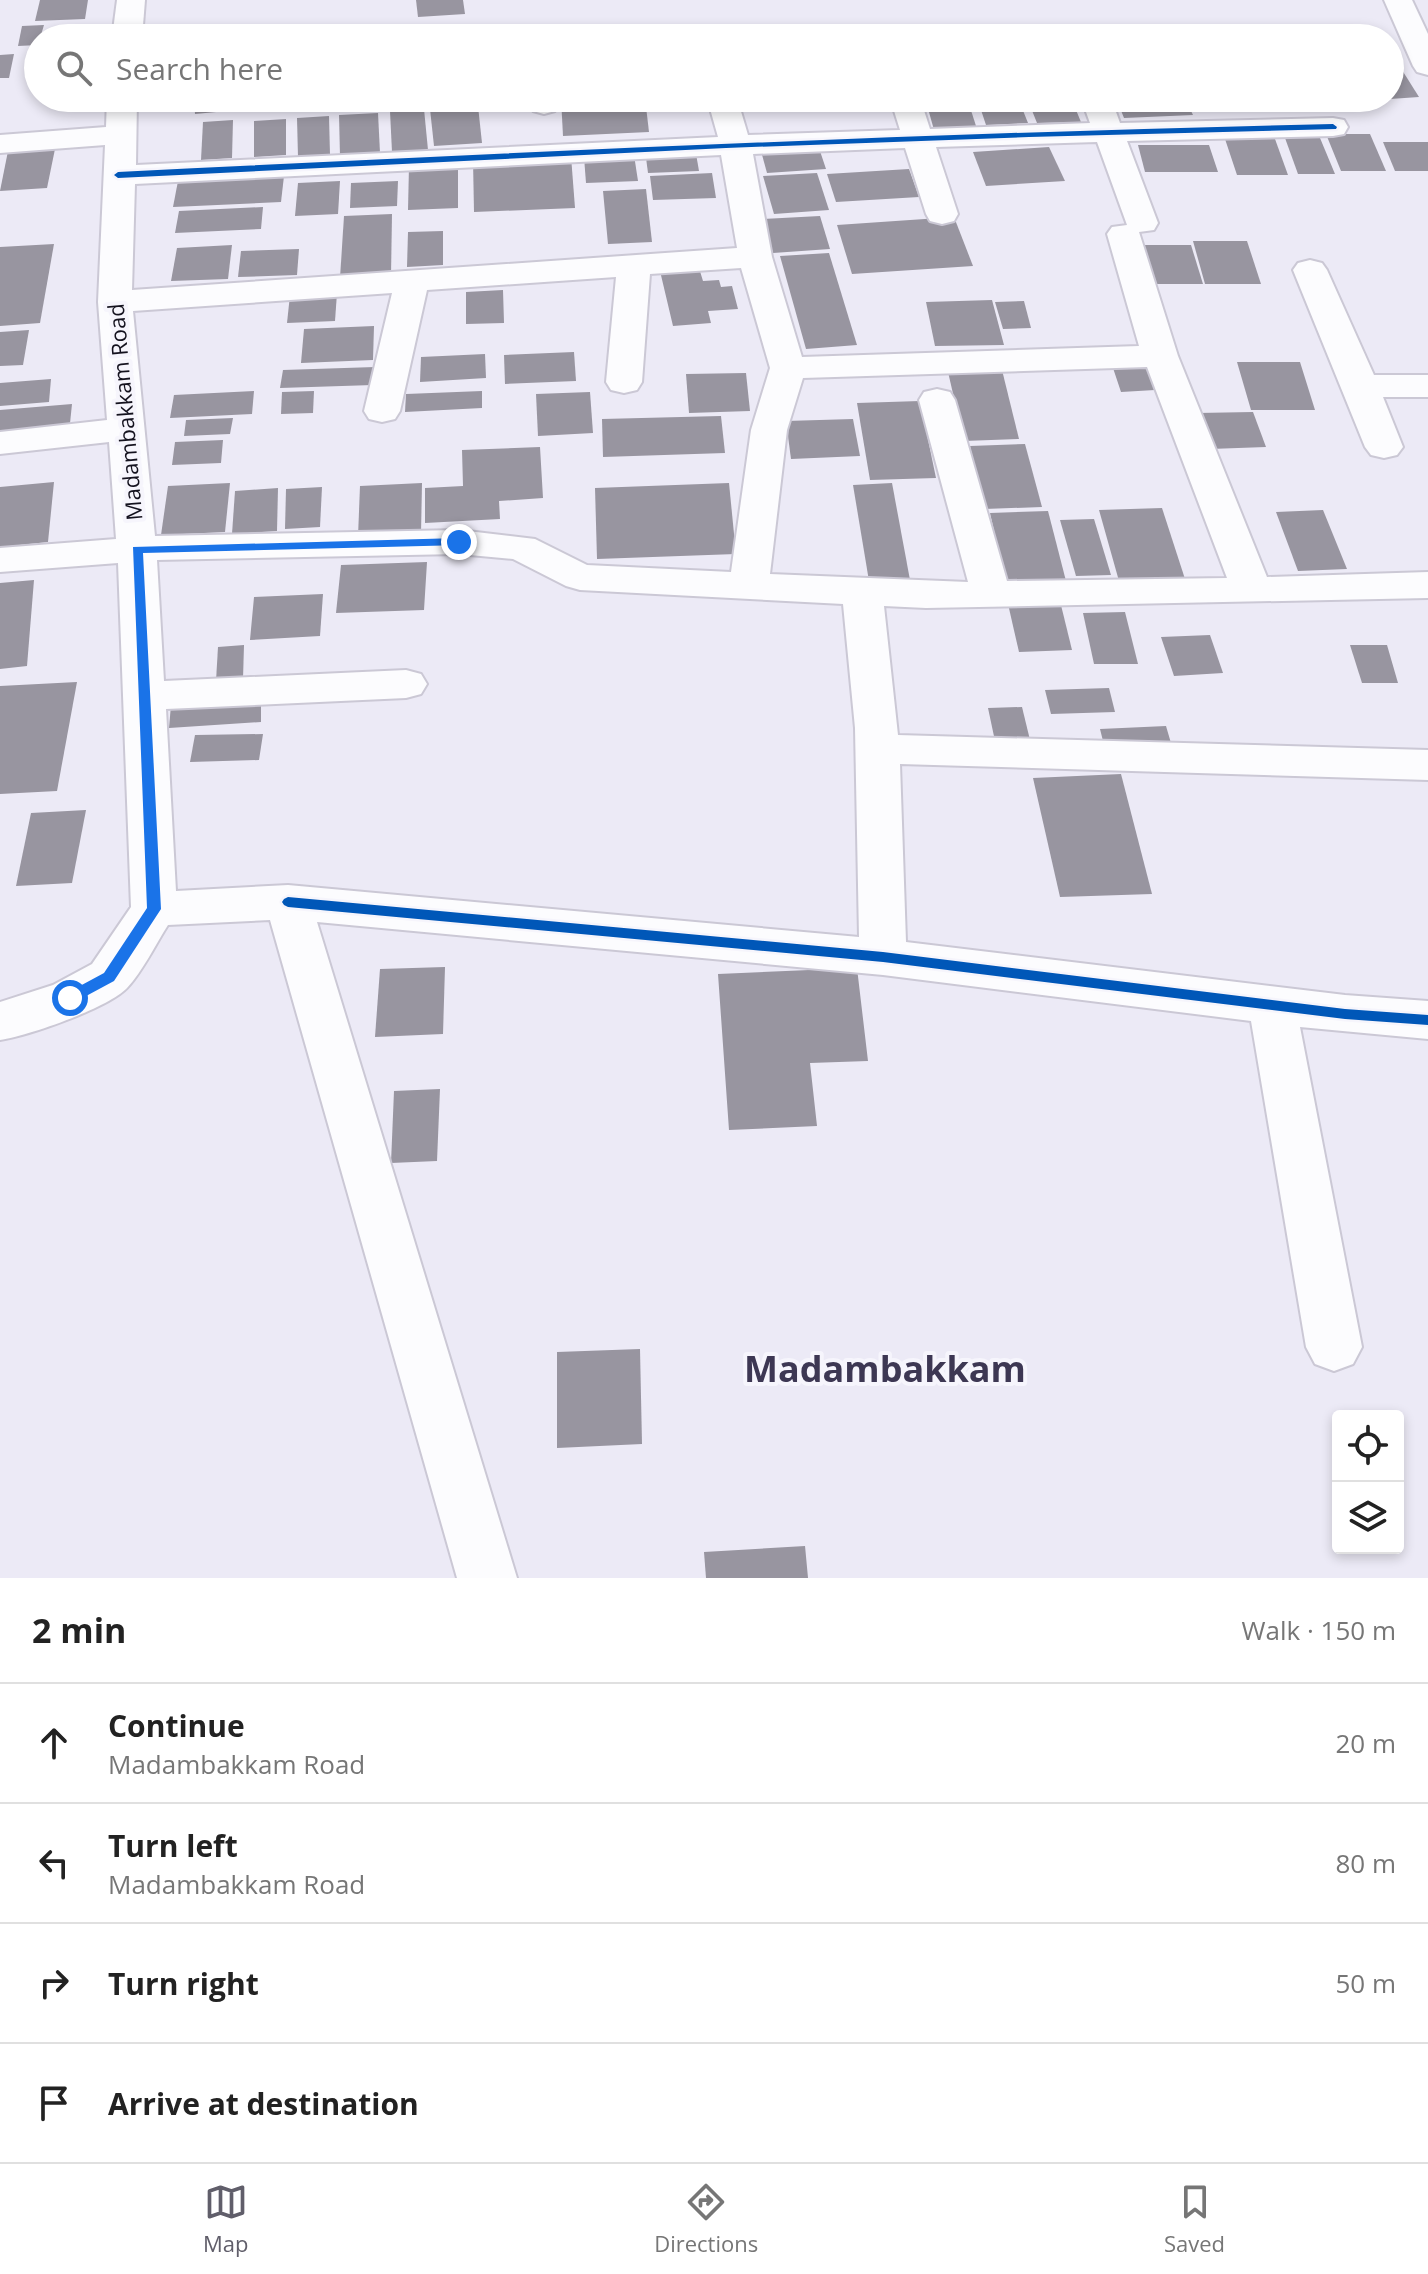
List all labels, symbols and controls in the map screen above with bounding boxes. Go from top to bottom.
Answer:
search box [24,24,1404,112]
icon: search [52,46,96,90]
text: Search here [116,48,283,89]
street label: Madambakkam Road [100,302,148,522]
route end [441,524,477,560]
route start [52,980,88,1016]
district label: Madambakkam [744,1344,1026,1393]
map controls [1332,1410,1404,1554]
button: locate [1332,1410,1404,1482]
button: layers [1332,1482,1404,1554]
text: 2 min [32,1607,126,1653]
text: Walk · 150 m [1242,1612,1396,1648]
text: Continue [108,1705,245,1746]
icon: ahead [32,1721,76,1765]
text: 20 m [1335,1725,1396,1761]
text: Madambakkam Road [108,1746,365,1782]
text: Turn left [108,1825,238,1866]
icon: left [32,1841,76,1885]
text: 80 m [1335,1845,1396,1881]
text: Madambakkam Road [108,1866,365,1902]
icon: right [32,1961,76,2005]
text: Turn right [108,1963,259,2004]
text: 50 m [1335,1965,1396,2001]
icon: arrive [32,2081,76,2125]
text: Arrive at destination [108,2083,419,2124]
tab: Map [203,2180,248,2258]
tab: Directions [654,2180,758,2258]
tab: Saved [1164,2180,1225,2258]

